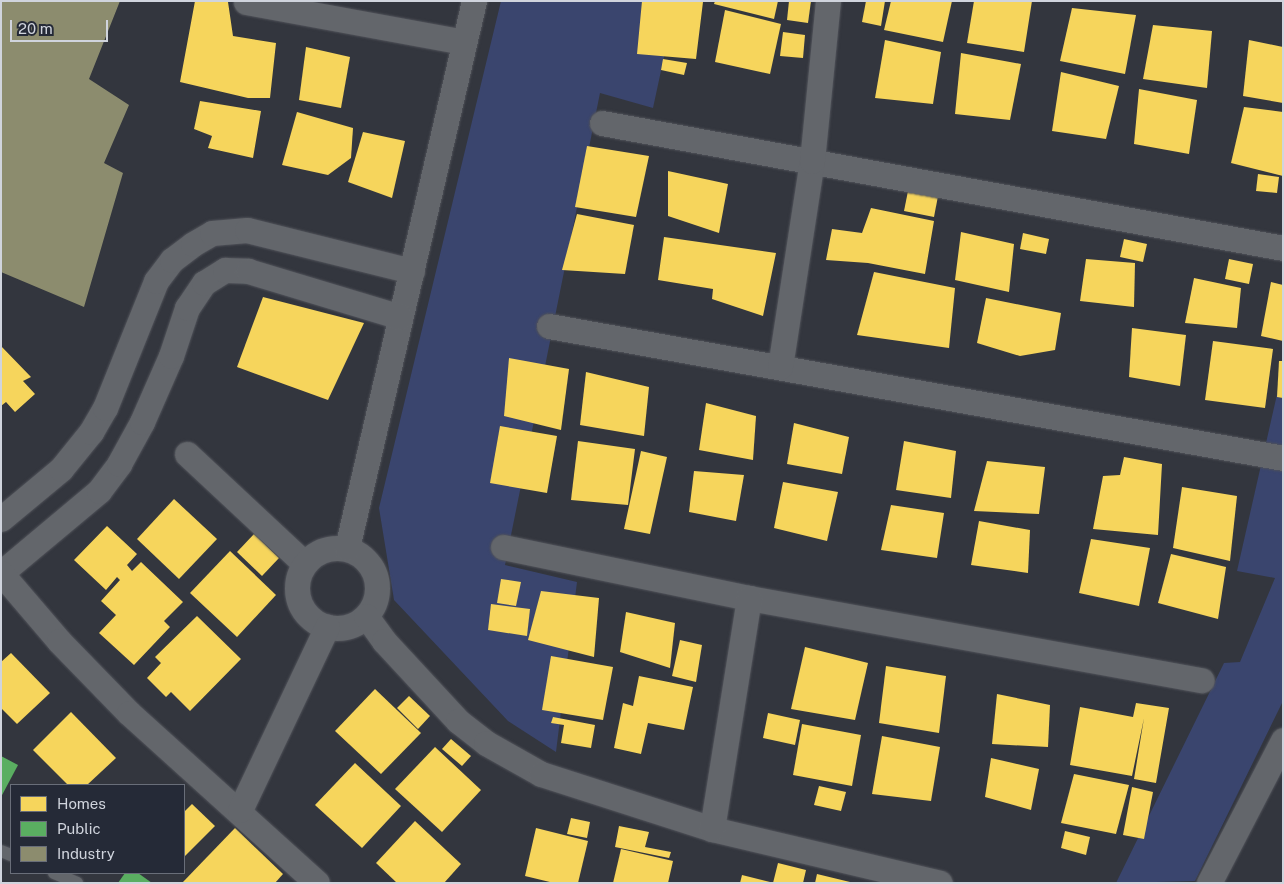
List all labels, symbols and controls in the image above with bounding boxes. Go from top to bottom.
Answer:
scale bar [12,10,110,42]
text: 20 m [18,20,53,37]
legend [10,784,185,874]
text: Homes [57,795,106,812]
text: Public [57,820,101,837]
text: Industry [57,845,115,862]

